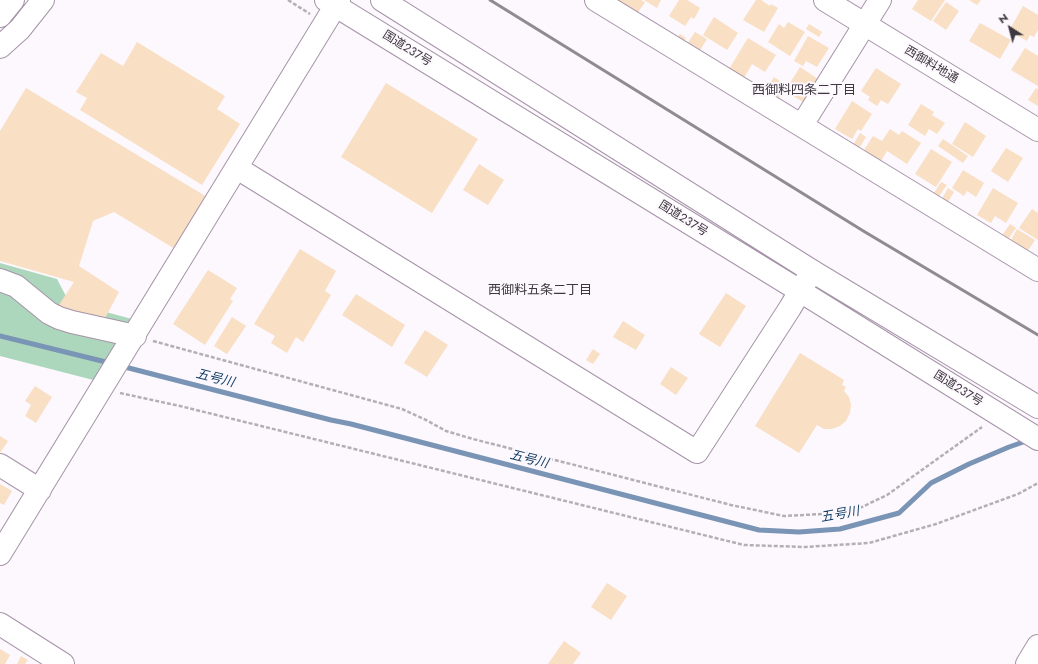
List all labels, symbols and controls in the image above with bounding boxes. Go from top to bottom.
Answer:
north arrow [990,8,1030,48]
text: N [995,9,1011,27]
street label: 国道237号 [380,28,434,70]
street label: 西御料地通 [902,43,960,87]
district label: 西御料四条二丁目 [752,83,856,99]
street label: 国道237号 [656,198,710,240]
district label: 西御料五条二丁目 [488,283,592,299]
water label: 五号川 [194,367,236,391]
street label: 国道237号 [931,368,985,410]
water label: 五号川 [508,448,550,472]
water label: 五号川 [819,504,861,526]

